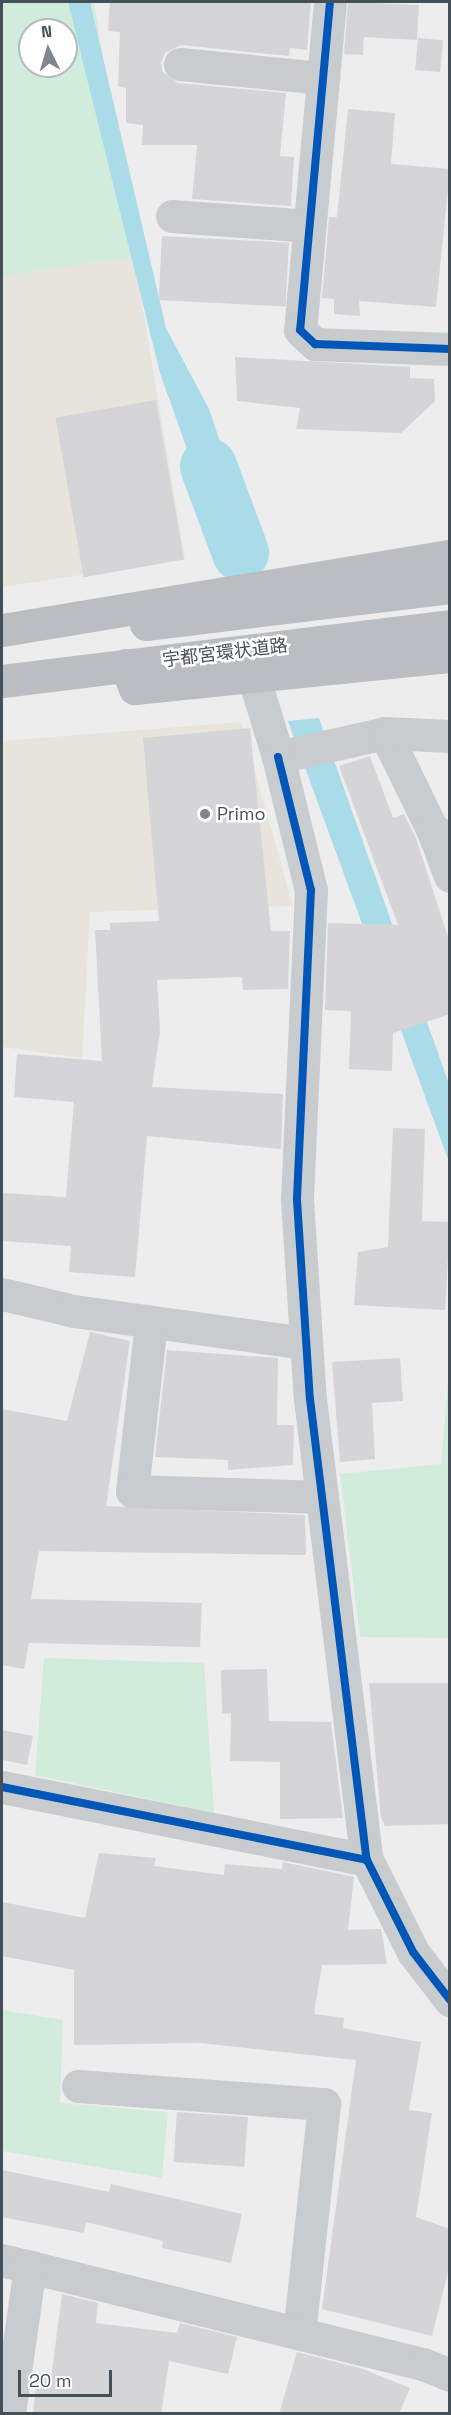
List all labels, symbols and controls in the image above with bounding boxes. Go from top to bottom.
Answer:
north arrow [18,18,78,78]
text: N [40,21,53,42]
street label: 宇都宮環状道路 [161,635,289,671]
place label: Primo [217,803,266,825]
marker: Primo [198,807,212,821]
scale bar [21,2358,116,2396]
text: 20 m [29,2369,72,2392]

